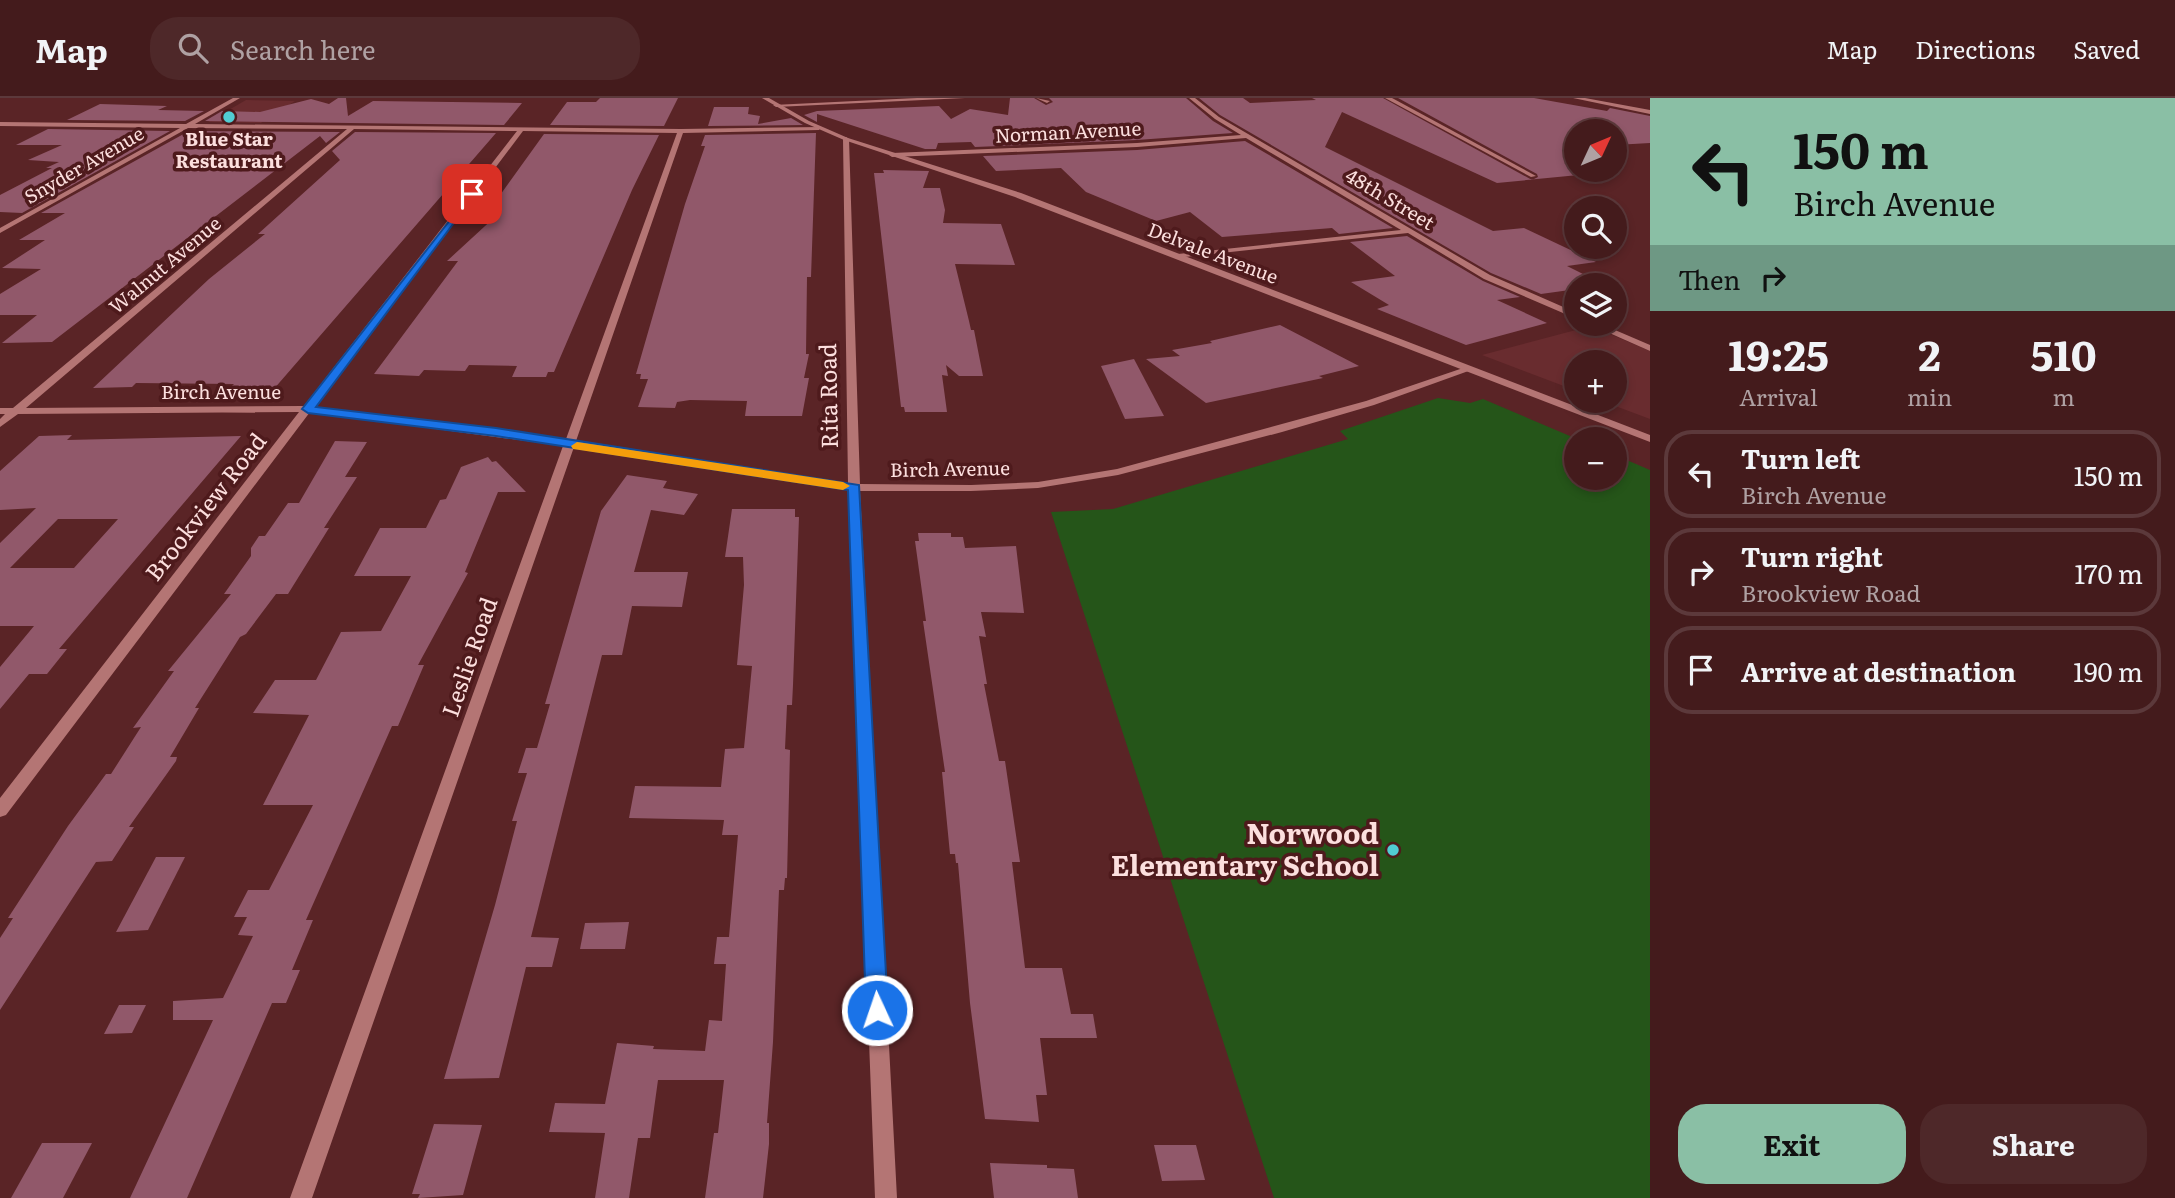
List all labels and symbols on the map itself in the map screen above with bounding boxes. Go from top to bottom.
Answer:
marker: Blue Star Restaurant [221,109,237,125]
street label: Norman Avenue [994,113,1142,149]
street label: Snyder Avenue [18,118,149,210]
north arrow [1564,119,1628,182]
place label: Blue Star Restaurant [175,124,283,174]
street label: 48th Street [1341,161,1441,236]
pin [442,164,502,224]
street label: Walnut Avenue [102,209,227,320]
street label: Delvale Avenue [1144,214,1283,290]
street label: Rita Road [809,343,845,449]
street label: Birch Avenue [161,377,281,405]
street label: Brookview Road [136,425,273,587]
street label: Birch Avenue [890,453,1010,483]
street label: Leslie Road [432,592,504,721]
place label: Norwood Elementary School [1111,811,1379,885]
marker: Norwood Elementary School [1385,842,1401,858]
position arrow [840,973,914,1047]

